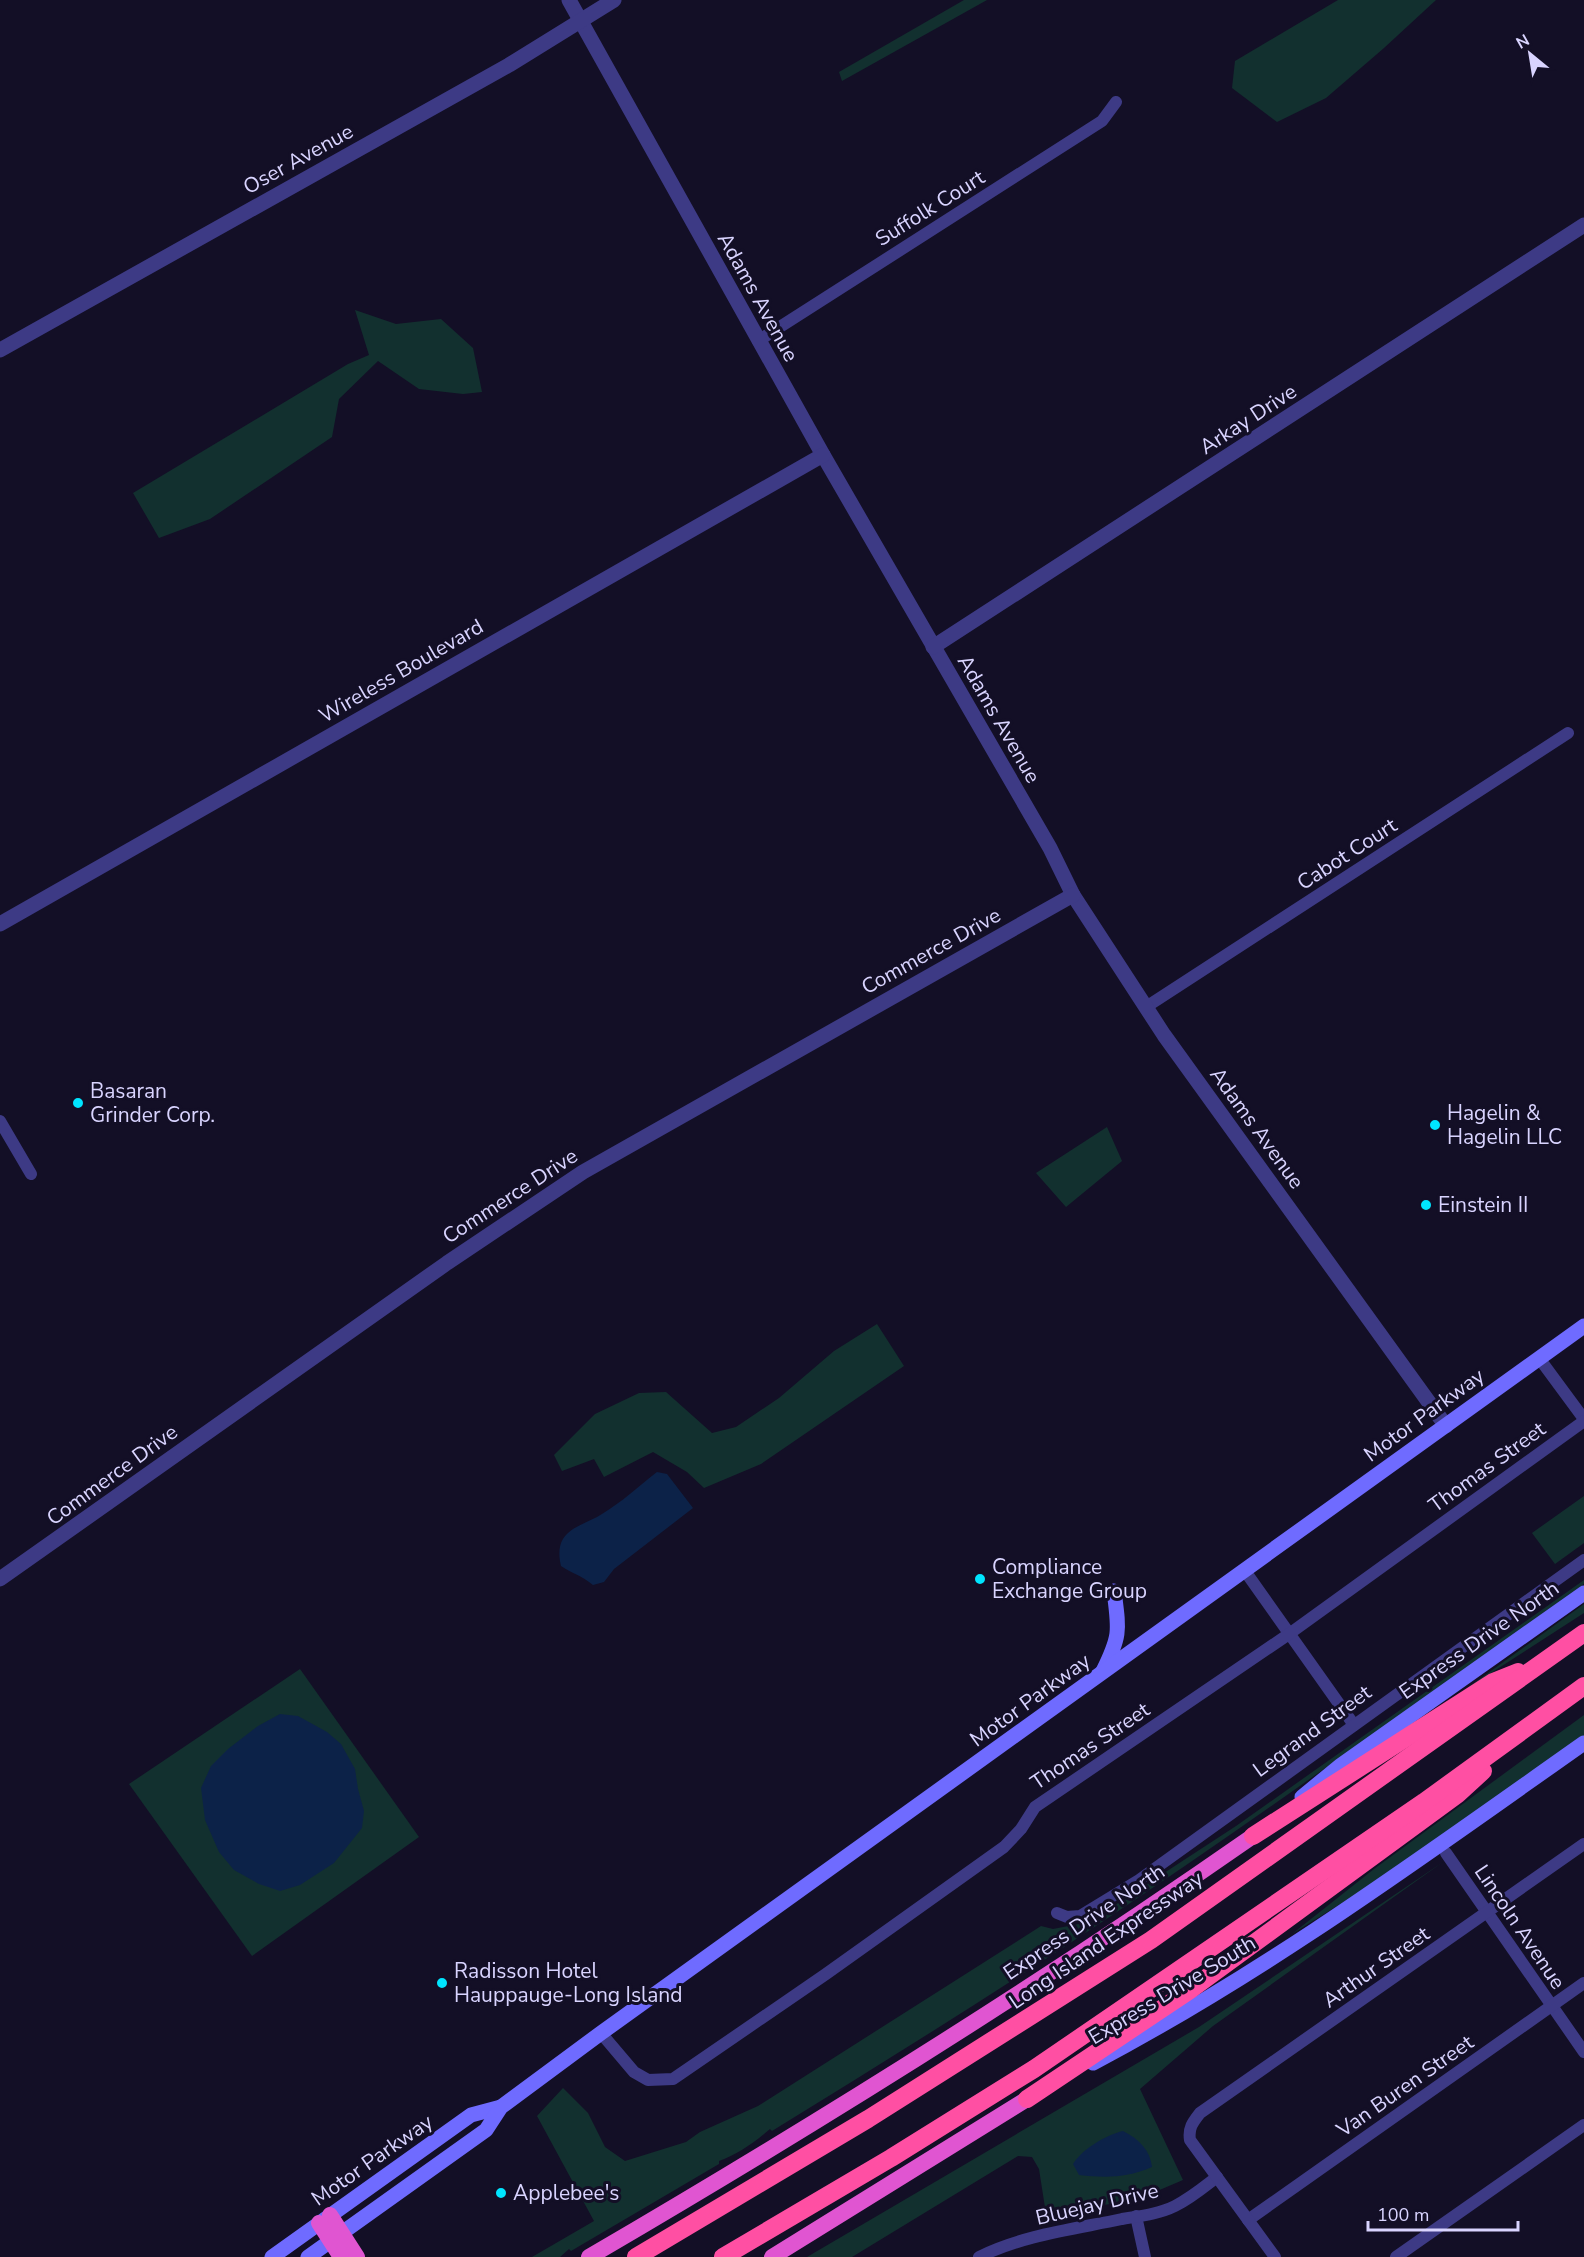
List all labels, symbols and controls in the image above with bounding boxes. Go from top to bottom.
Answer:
north arrow [1500,24,1560,84]
text: N [1512,29,1534,54]
street label: Oser Avenue [238,117,358,201]
street label: Suffolk Court [870,163,991,253]
street label: Adams Avenue [711,227,805,367]
street label: Arkay Drive [1194,377,1302,461]
street label: Wireless Boulevard [314,612,488,730]
street label: Adams Avenue [951,650,1047,788]
street label: Cabot Court [1292,811,1403,897]
street label: Commerce Drive [856,901,1006,1001]
street label: Adams Avenue [1203,1062,1311,1194]
place label: Basaran Grinder Corp. [90,1077,215,1129]
marker: Basaran Grinder Corp. [71,1096,85,1110]
place label: Hagelin & Hagelin LLC [1447,1099,1562,1151]
marker: Hagelin & Hagelin LLC [1428,1118,1442,1132]
street label: Commerce Drive [437,1142,583,1250]
place label: Einstein II [1438,1191,1528,1219]
marker: Einstein II [1419,1198,1433,1212]
street label: Motor Parkway [1358,1362,1490,1468]
street label: Thomas Street [1423,1415,1552,1519]
street label: Commerce Drive [41,1418,183,1532]
place label: Compliance Exchange Group [992,1553,1147,1605]
marker: Compliance Exchange Group [973,1572,987,1586]
street label: Express Drive North [1393,1574,1565,1706]
street label: Motor Parkway [964,1647,1096,1753]
street label: Legrand Street [1247,1678,1377,1784]
street label: Thomas Street [1025,1695,1156,1796]
street label: Express Drive North [998,1857,1170,1987]
street label: Lincoln Avenue [1468,1859,1572,1995]
street label: Long Island Expressway [1004,1864,1209,2015]
street label: Arthur Street [1317,1919,1436,2014]
street label: Express Drive South [1083,1929,1261,2051]
place label: Radisson Hotel Hauppauge-Long Island [454,1957,683,2009]
marker: Radisson Hotel Hauppauge-Long Island [435,1976,449,1990]
street label: Van Buren Street [1330,2028,1479,2144]
street label: Motor Parkway [306,2108,438,2212]
street label: Bluejay Drive [1033,2176,1161,2232]
place label: Applebee's [513,2179,619,2207]
marker: Applebee's [494,2186,508,2200]
scale bar [1368,2194,1518,2232]
text: 100 m [1377,2203,1429,2227]

